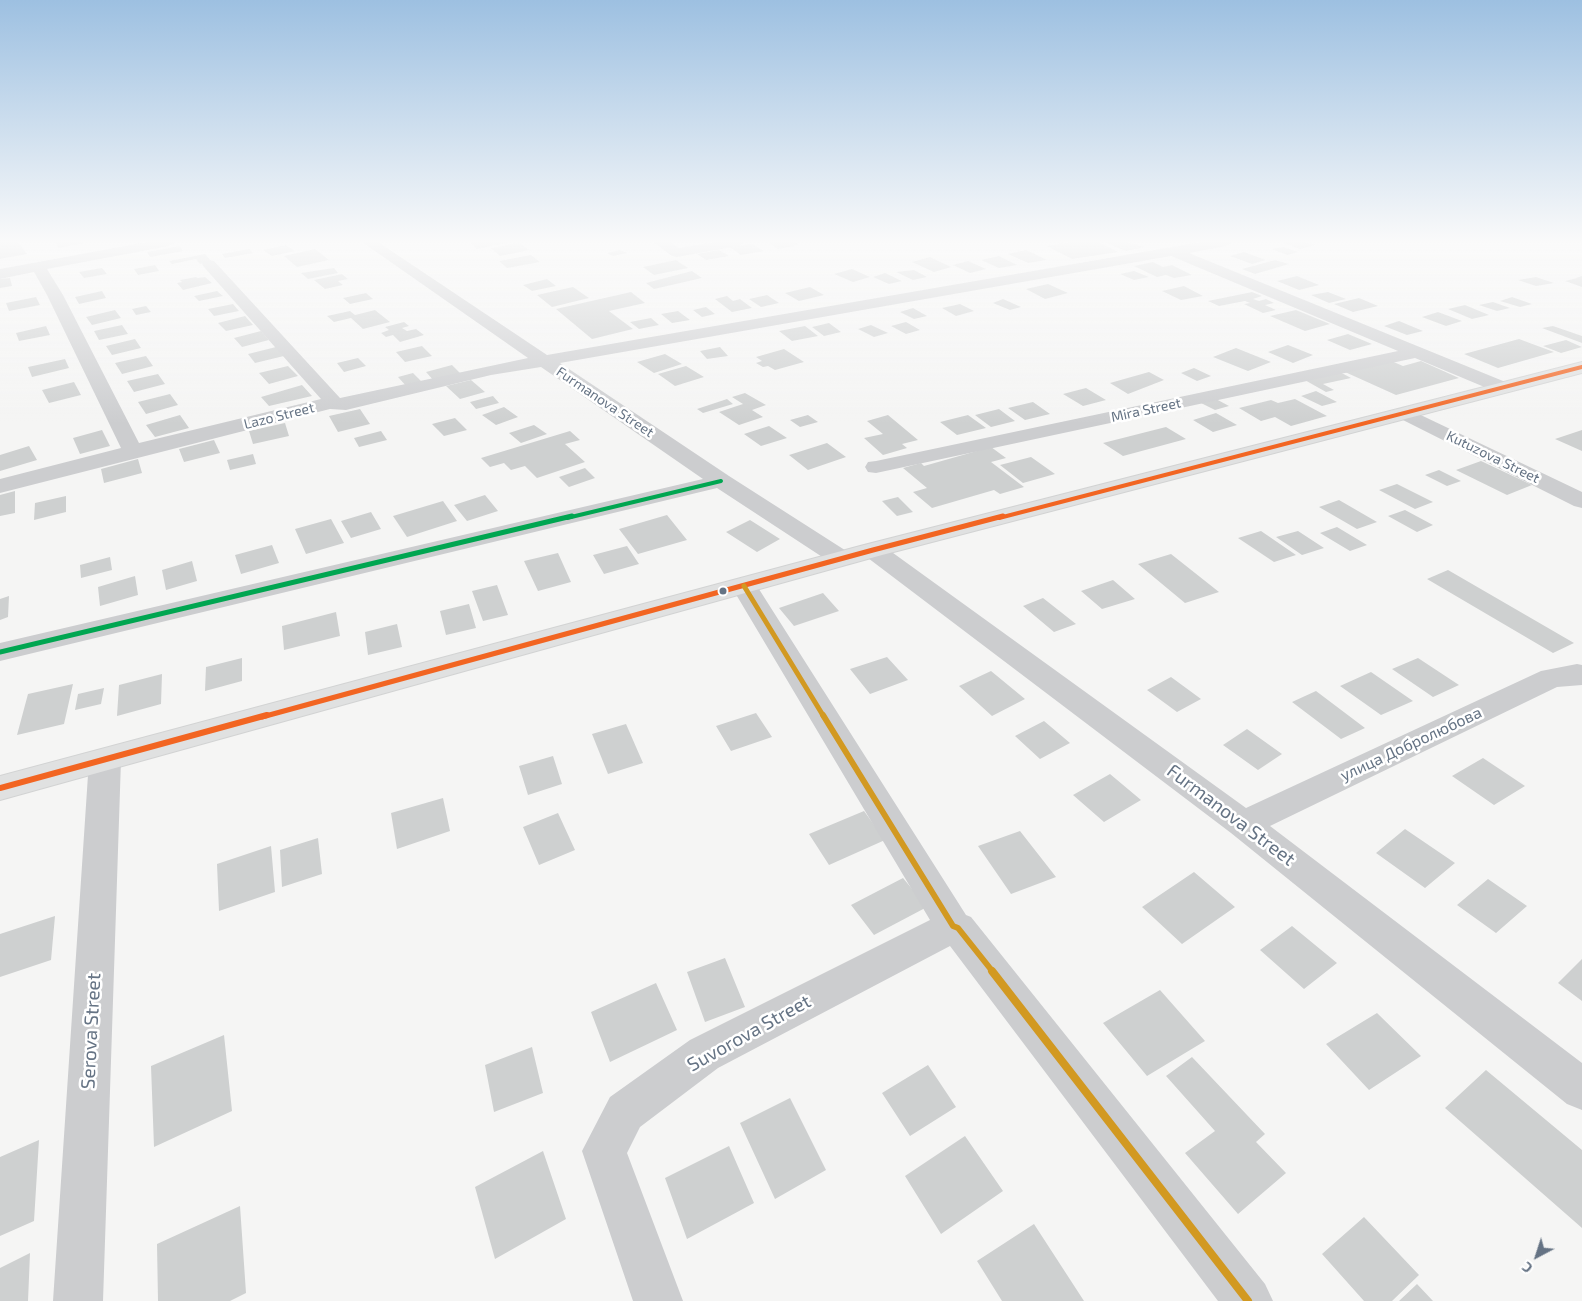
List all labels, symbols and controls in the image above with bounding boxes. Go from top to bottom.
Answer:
street label: Furmanova Street [553,363,657,441]
street label: Mira Street [1109,394,1183,426]
street label: Lazo Street [242,399,316,433]
street label: Kutuzova Street [1444,427,1542,487]
unlabelled marker [718,586,728,596]
street label: улица Добролюбова [1337,703,1485,785]
street label: Furmanova Street [1162,759,1300,871]
street label: Serova Street [77,972,105,1090]
street label: Suvorova Street [683,990,815,1076]
north arrow [1512,1231,1562,1281]
text: С [1518,1259,1536,1277]

